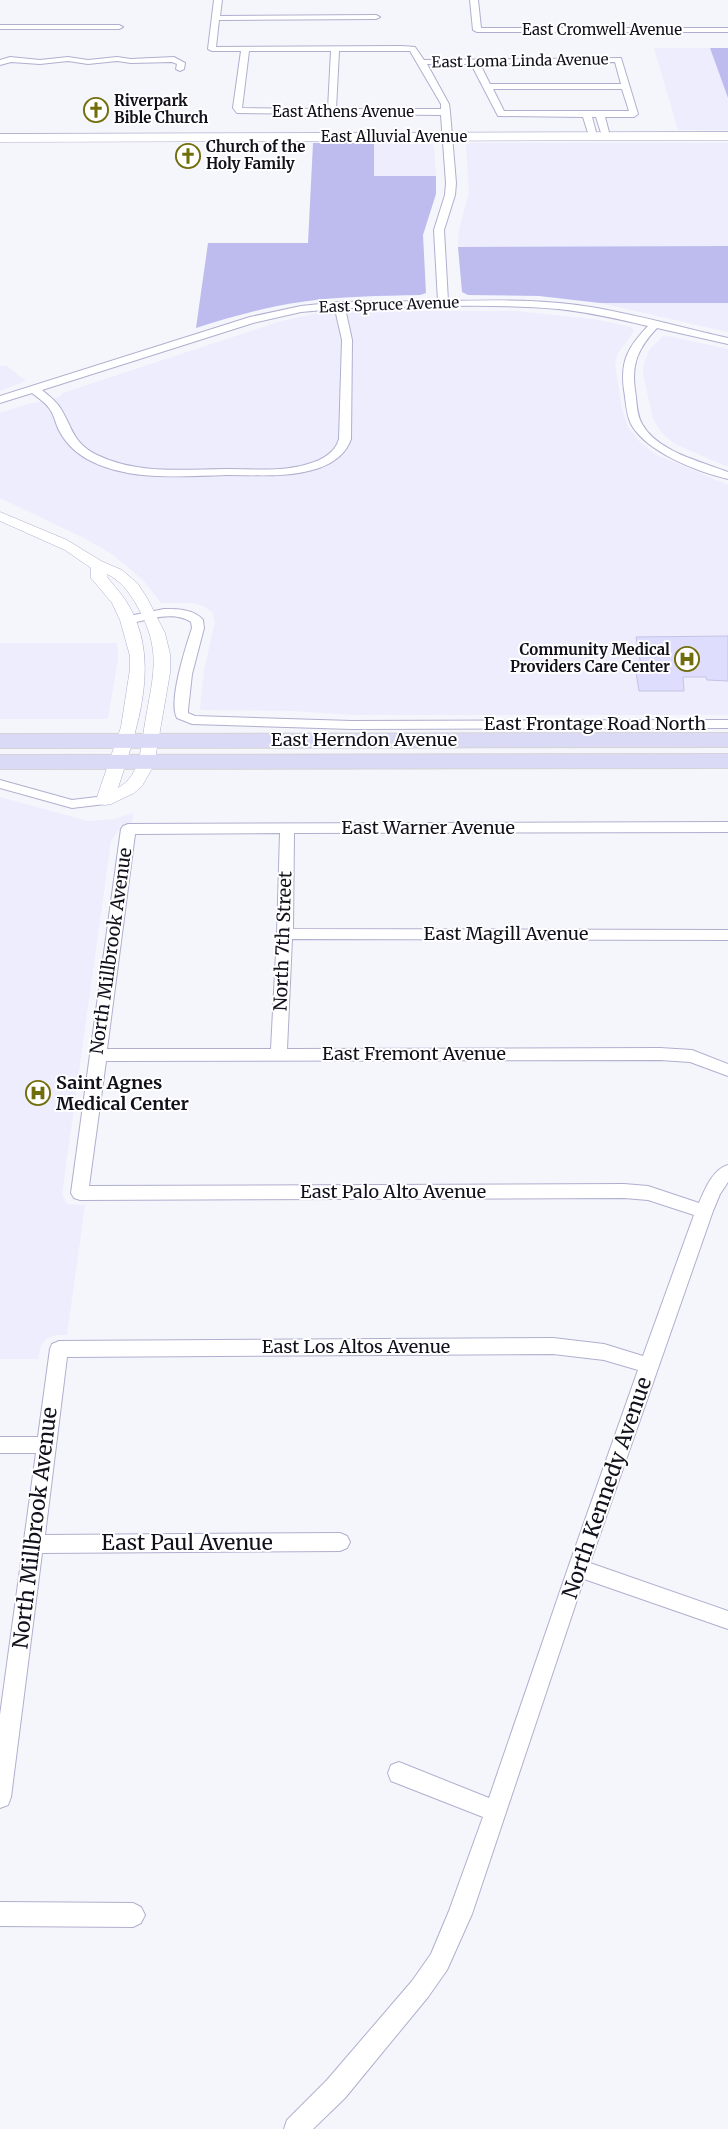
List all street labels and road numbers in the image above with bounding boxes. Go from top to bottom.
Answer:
street label: East Cromwell Avenue [522,20,682,39]
street label: East Loma Linda Avenue [431,49,609,72]
street label: East Athens Avenue [272,102,414,121]
street label: East Alluvial Avenue [321,127,467,146]
street label: East Spruce Avenue [319,293,460,316]
street label: East Frontage Road North [484,712,706,735]
street label: East Herndon Avenue [271,728,457,751]
street label: East Warner Avenue [341,816,515,839]
street label: North Millbrook Avenue [85,846,136,1056]
street label: North 7th Street [269,871,296,1011]
street label: East Magill Avenue [424,922,588,945]
street label: East Fremont Avenue [322,1042,506,1065]
street label: East Palo Alto Avenue [300,1180,486,1203]
street label: East Los Altos Avenue [262,1335,450,1358]
street label: North Kennedy Avenue [556,1373,657,1602]
street label: North Millbrook Avenue [6,1406,63,1650]
street label: East Paul Avenue [101,1529,273,1556]

